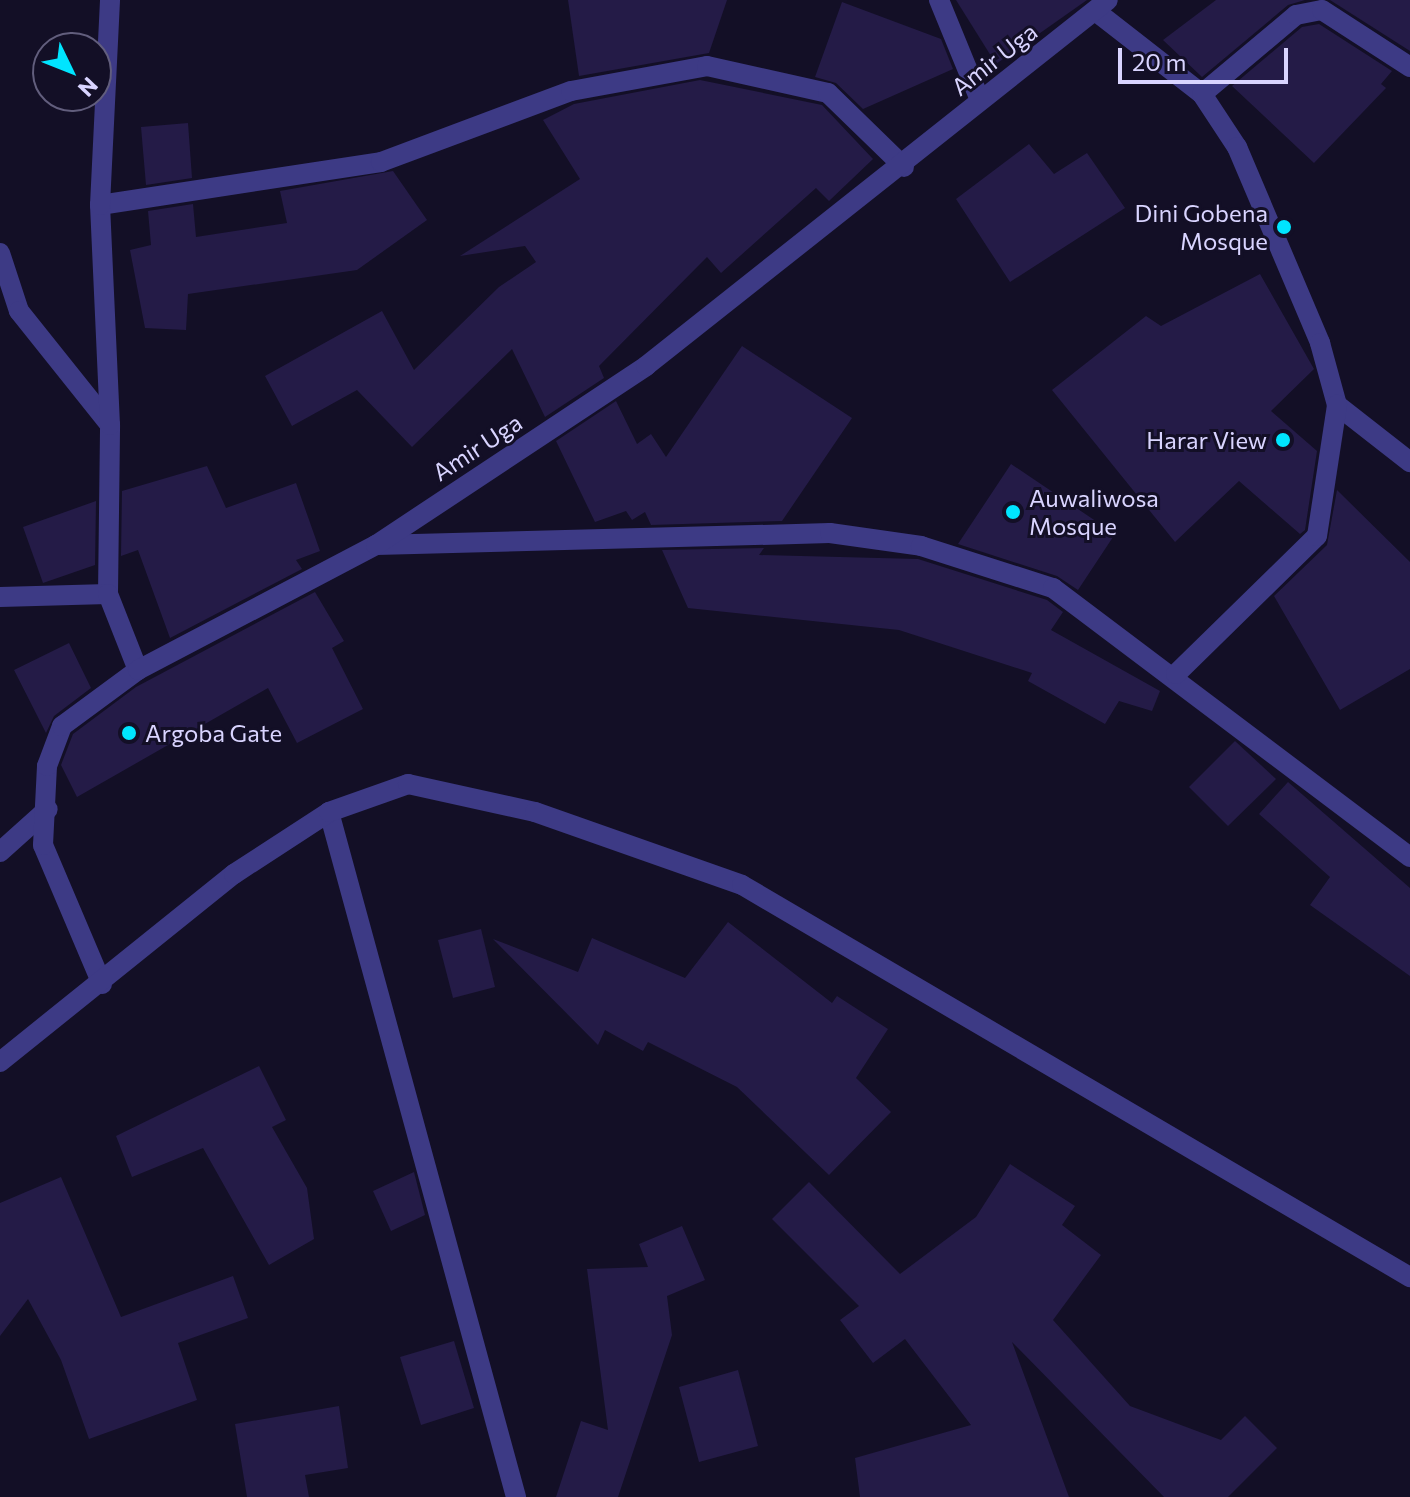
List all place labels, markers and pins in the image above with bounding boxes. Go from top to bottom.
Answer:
place label: Dini Gobena Mosque [1135,199,1268,255]
marker: Dini Gobena Mosque [1275,218,1293,236]
place label: Harar View [1146,426,1267,454]
marker: Harar View [1274,431,1292,449]
place label: Auwaliwosa Mosque [1029,484,1159,540]
marker: Auwaliwosa Mosque [1004,503,1022,521]
place label: Argoba Gate [145,719,282,747]
marker: Argoba Gate [120,724,138,742]

